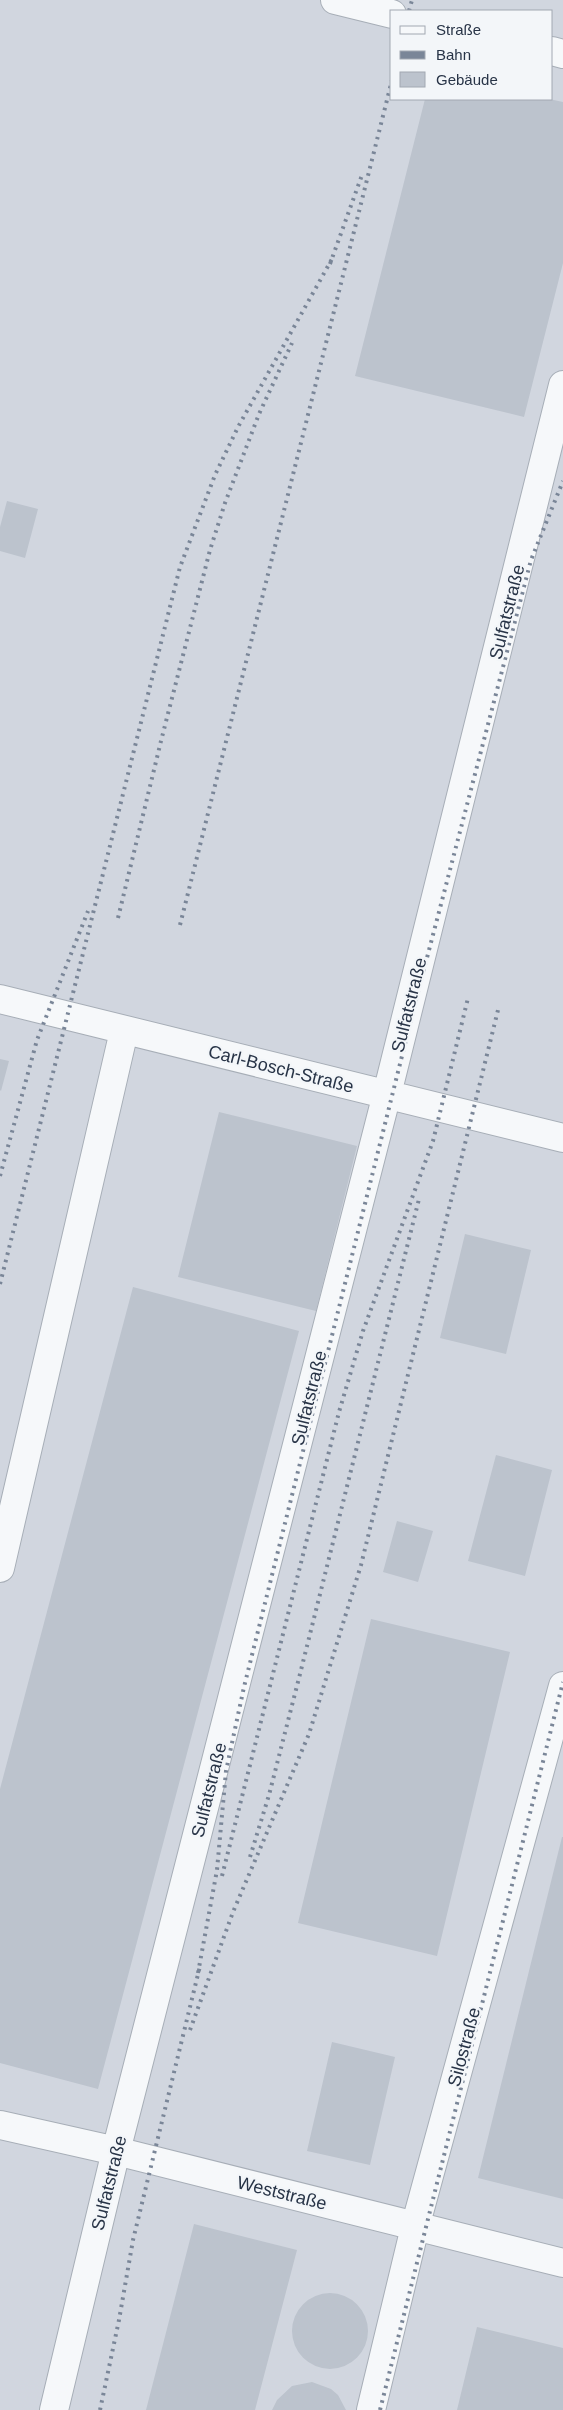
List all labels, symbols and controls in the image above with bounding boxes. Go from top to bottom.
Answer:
legend [390,10,553,100]
text: Straße [436,21,481,38]
text: Bahn [436,46,471,63]
text: Gebäude [436,71,498,88]
street label: Sulfatstraße [486,562,528,662]
street label: Sulfatstraße [388,955,430,1055]
street label: Carl-Bosch-Straße [206,1041,356,1097]
street label: Sulfatstraße [288,1348,330,1448]
street label: Sulfatstraße [188,1740,230,1840]
street label: Silostraße [444,2005,484,2089]
street label: Sulfatstraße [88,2133,130,2233]
street label: Weststraße [235,2172,329,2214]

